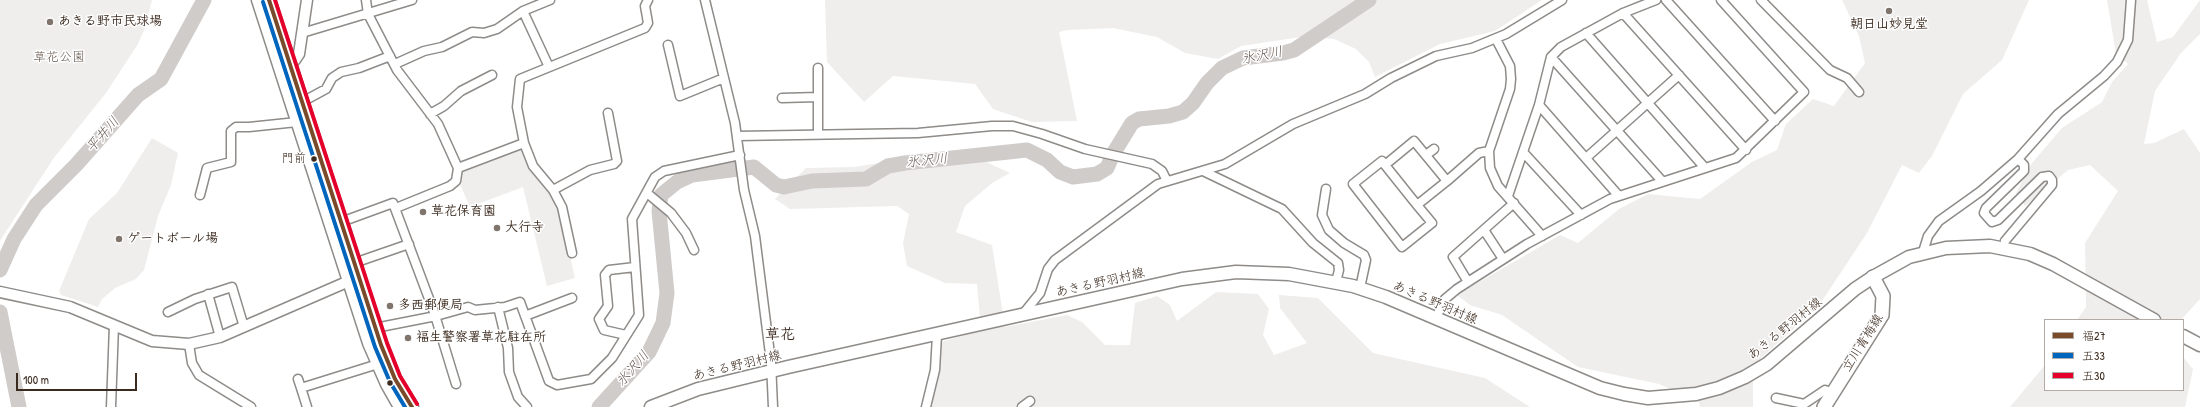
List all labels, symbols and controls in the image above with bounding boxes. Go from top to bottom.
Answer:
marker: 朝日山妙見堂 [1884,6,1894,16]
place label: あきる野市民球場 [58,14,162,30]
marker: あきる野市民球場 [45,17,55,27]
place label: 朝日山妙見堂 [1850,17,1928,33]
water label: 氷沢川 [1240,44,1284,68]
park label: 草花公園 [33,50,85,66]
water label: 平井川 [83,114,123,156]
water label: 氷沢川 [905,150,949,172]
place label: 門前 [282,152,306,166]
marker: 門前 [309,154,319,164]
place label: 草花保育園 [431,204,496,220]
marker: 草花保育園 [418,207,428,217]
place label: 大行寺 [505,220,544,236]
marker: 大行寺 [492,223,502,233]
place label: ゲートボール場 [127,231,218,247]
marker: ゲートボール場 [114,234,124,244]
street label: あきる野羽村線 [1054,265,1146,301]
street label: あきる野羽村線 [1390,278,1480,328]
street label: あきる野羽村線 [1745,294,1825,364]
place label: 多西郵便局 [398,298,463,314]
marker: 多西郵便局 [385,301,395,311]
street label: 立川青梅線 [1839,311,1887,375]
legend [2044,319,2184,391]
district label: 草花 [765,326,795,344]
text: 福27 [2082,327,2106,344]
place label: 福生警察署草花駐在所 [416,330,546,346]
marker: 福生警察署草花駐在所 [403,333,413,343]
street label: あきる野羽村線 [691,347,783,385]
text: 五33 [2082,347,2105,364]
water label: 氷沢川 [613,348,653,390]
scale bar [18,365,139,391]
text: 五30 [2082,367,2105,384]
text: 100 m [23,371,49,388]
unlabelled marker [385,378,395,388]

